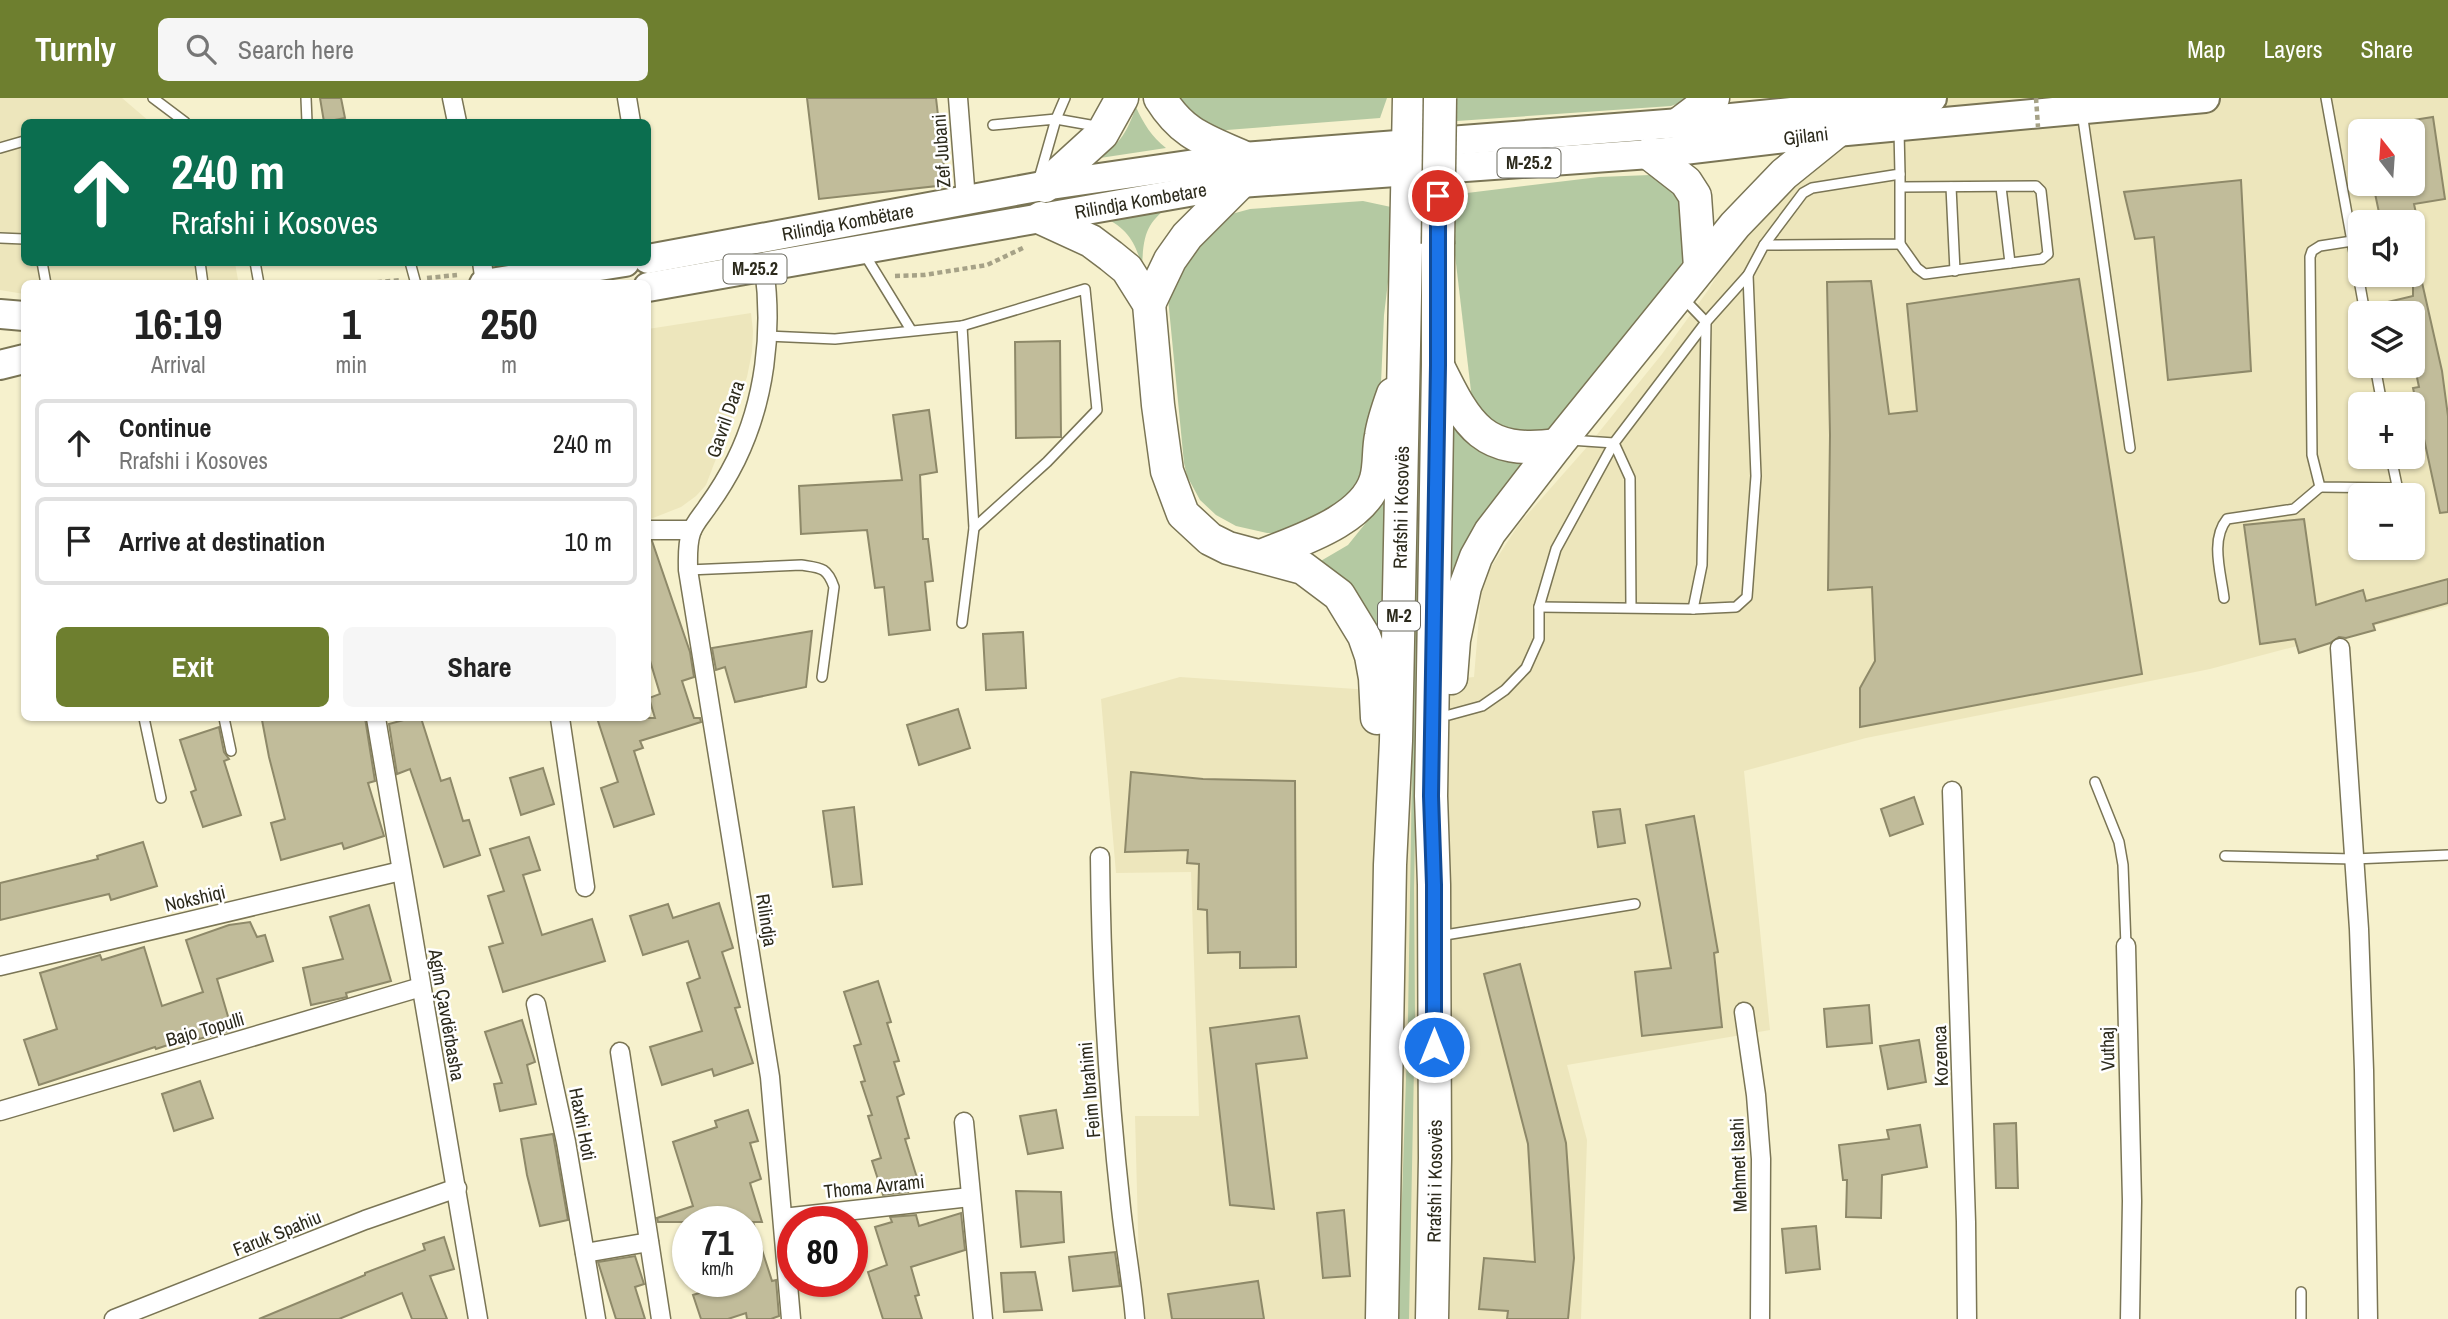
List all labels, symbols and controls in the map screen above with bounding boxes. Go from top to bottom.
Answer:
search box [158,18,648,81]
text: Turnly [35,27,116,71]
icon: search [182,30,220,68]
text: Search here [238,32,354,67]
text: Map [2187,33,2225,65]
text: Layers [2263,33,2322,65]
text: Share [2360,33,2413,65]
street label: Zef Jubani [925,113,957,189]
north arrow [2348,119,2426,196]
map controls [2348,119,2425,560]
street label: Gjilani [1782,120,1830,151]
text: 240 m [171,138,285,204]
icon: ahead [56,147,147,238]
road number: M-25.2 [1498,149,1560,178]
pin [1408,166,1468,226]
street label: Rilindja Kombetare [1072,176,1208,225]
icon: arrive [1419,177,1457,215]
street label: Rilindja Kombëtare [780,197,916,247]
text: Rrafshi i Kosoves [171,201,378,244]
button: sound [2348,210,2425,287]
road number: M-25.2 [724,254,786,284]
text: 16:19 [134,296,222,352]
text: 1 [342,296,361,352]
text: 250 [480,296,538,352]
button: layers [2348,301,2425,378]
text: Arrival [151,349,206,380]
text: min [336,349,367,380]
text: m [501,349,517,380]
street label: Gavril Dara [700,377,750,461]
button: + [2348,392,2425,469]
text: Continue [119,410,211,445]
icon: ahead [60,424,98,462]
text: 240 m [553,426,612,461]
text: Rrafshi i Kosoves [119,445,268,476]
street label: Rrafshi i Kosovës [1386,445,1415,569]
button: − [2348,483,2425,560]
icon: arrive [60,522,98,560]
text: Arrive at destination [119,524,325,559]
text: 10 m [565,524,612,559]
road number: M-2 [1378,602,1420,630]
button: Exit [56,627,329,707]
button: Share [343,627,616,707]
street label: Nokshiqi [162,878,228,918]
street label: Rilindja [750,892,784,948]
street label: Agim Çavdërbasha [422,946,471,1083]
street label: Bajo Topulli [163,1005,247,1053]
position arrow [1397,1010,1471,1084]
street label: Kozenca [1926,1025,1954,1087]
street label: Vuthaj [2094,1027,2120,1071]
street label: Feim Ibrahimi [1072,1041,1106,1139]
street label: Haxhi Hoti [563,1085,603,1163]
street label: Mehmet Isahi [1723,1117,1753,1213]
street label: Rrafshi i Kosovës [1420,1119,1448,1243]
street label: Thoma Avrami [822,1168,926,1204]
street label: Faruk Spahiu [229,1204,325,1262]
speed limit sign: 80 [777,1206,868,1297]
text: 71 [702,1219,733,1266]
text: km/h [702,1256,734,1281]

